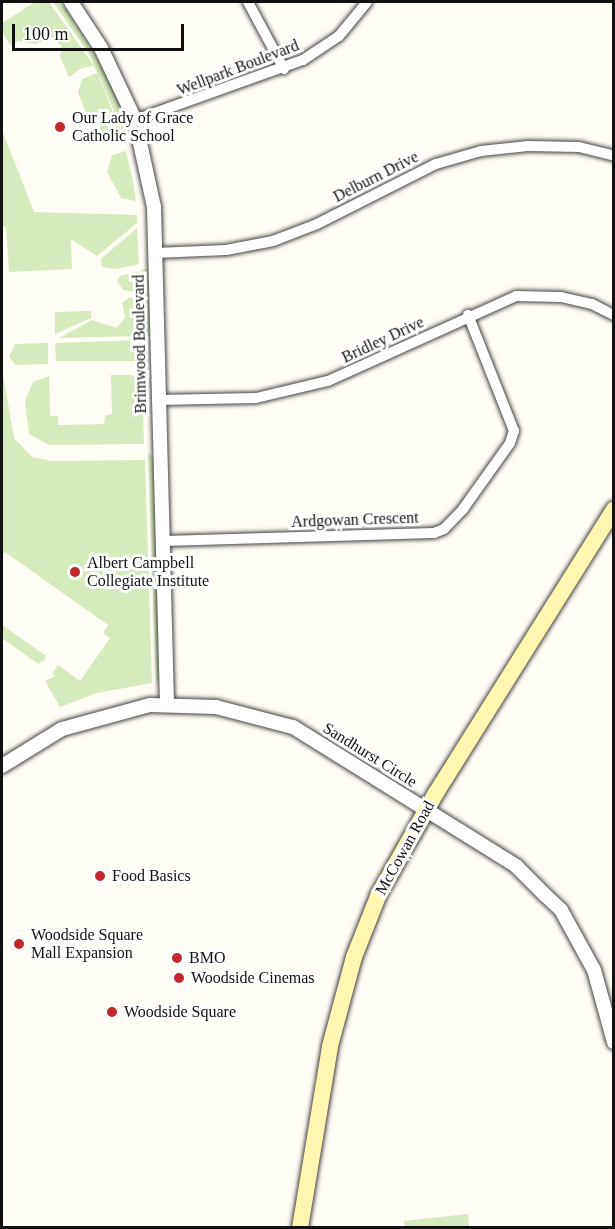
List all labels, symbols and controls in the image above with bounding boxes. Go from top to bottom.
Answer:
scale bar [15,12,188,50]
text: 100 m [23,24,69,44]
street label: Wellpark Boulevard [174,36,302,100]
place label: Our Lady of Grace Catholic School [72,108,193,146]
marker: Our Lady of Grace Catholic School [53,120,67,134]
street label: Delburn Drive [330,147,422,207]
street label: Brimwood Boulevard [129,274,151,414]
street label: Bridley Drive [339,313,427,367]
street label: Ardgowan Crescent [291,508,419,532]
place label: Albert Campbell Collegiate Institute [87,553,209,591]
marker: Albert Campbell Collegiate Institute [68,565,82,579]
street label: Sandhurst Circle [320,718,420,792]
street label: McCowan Road [371,798,439,898]
place label: Food Basics [112,866,191,886]
marker: Food Basics [93,869,107,883]
place label: Woodside Square Mall Expansion [31,925,143,963]
marker: Woodside Square Mall Expansion [12,937,26,951]
place label: BMO [189,948,225,968]
marker: BMO [170,951,184,965]
place label: Woodside Cinemas [191,968,315,988]
marker: Woodside Cinemas [172,971,186,985]
place label: Woodside Square [124,1002,236,1022]
marker: Woodside Square [105,1005,119,1019]

